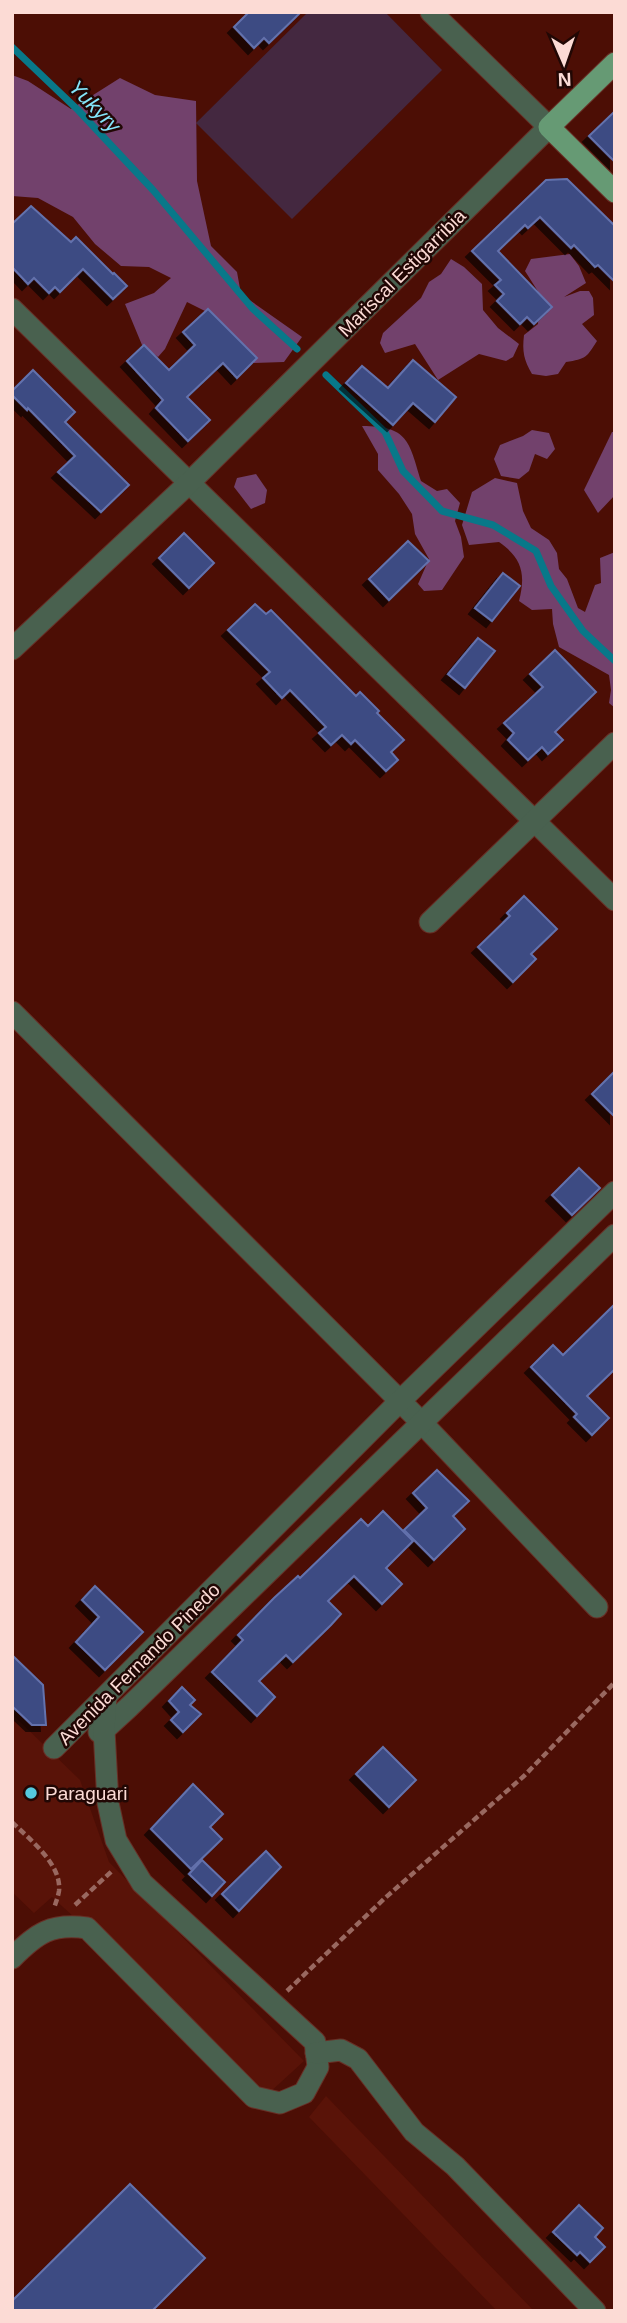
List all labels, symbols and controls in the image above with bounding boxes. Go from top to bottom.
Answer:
north arrow [529,28,599,98]
text: N [557,69,572,90]
water label: Yukyry [65,75,126,138]
street label: Mariscal Estigarribia [334,205,470,341]
street label: Avenida Fernando Pinedo [54,1579,224,1749]
place label: Paraguari [45,1783,127,1804]
marker: Paraguari [23,1785,39,1801]

